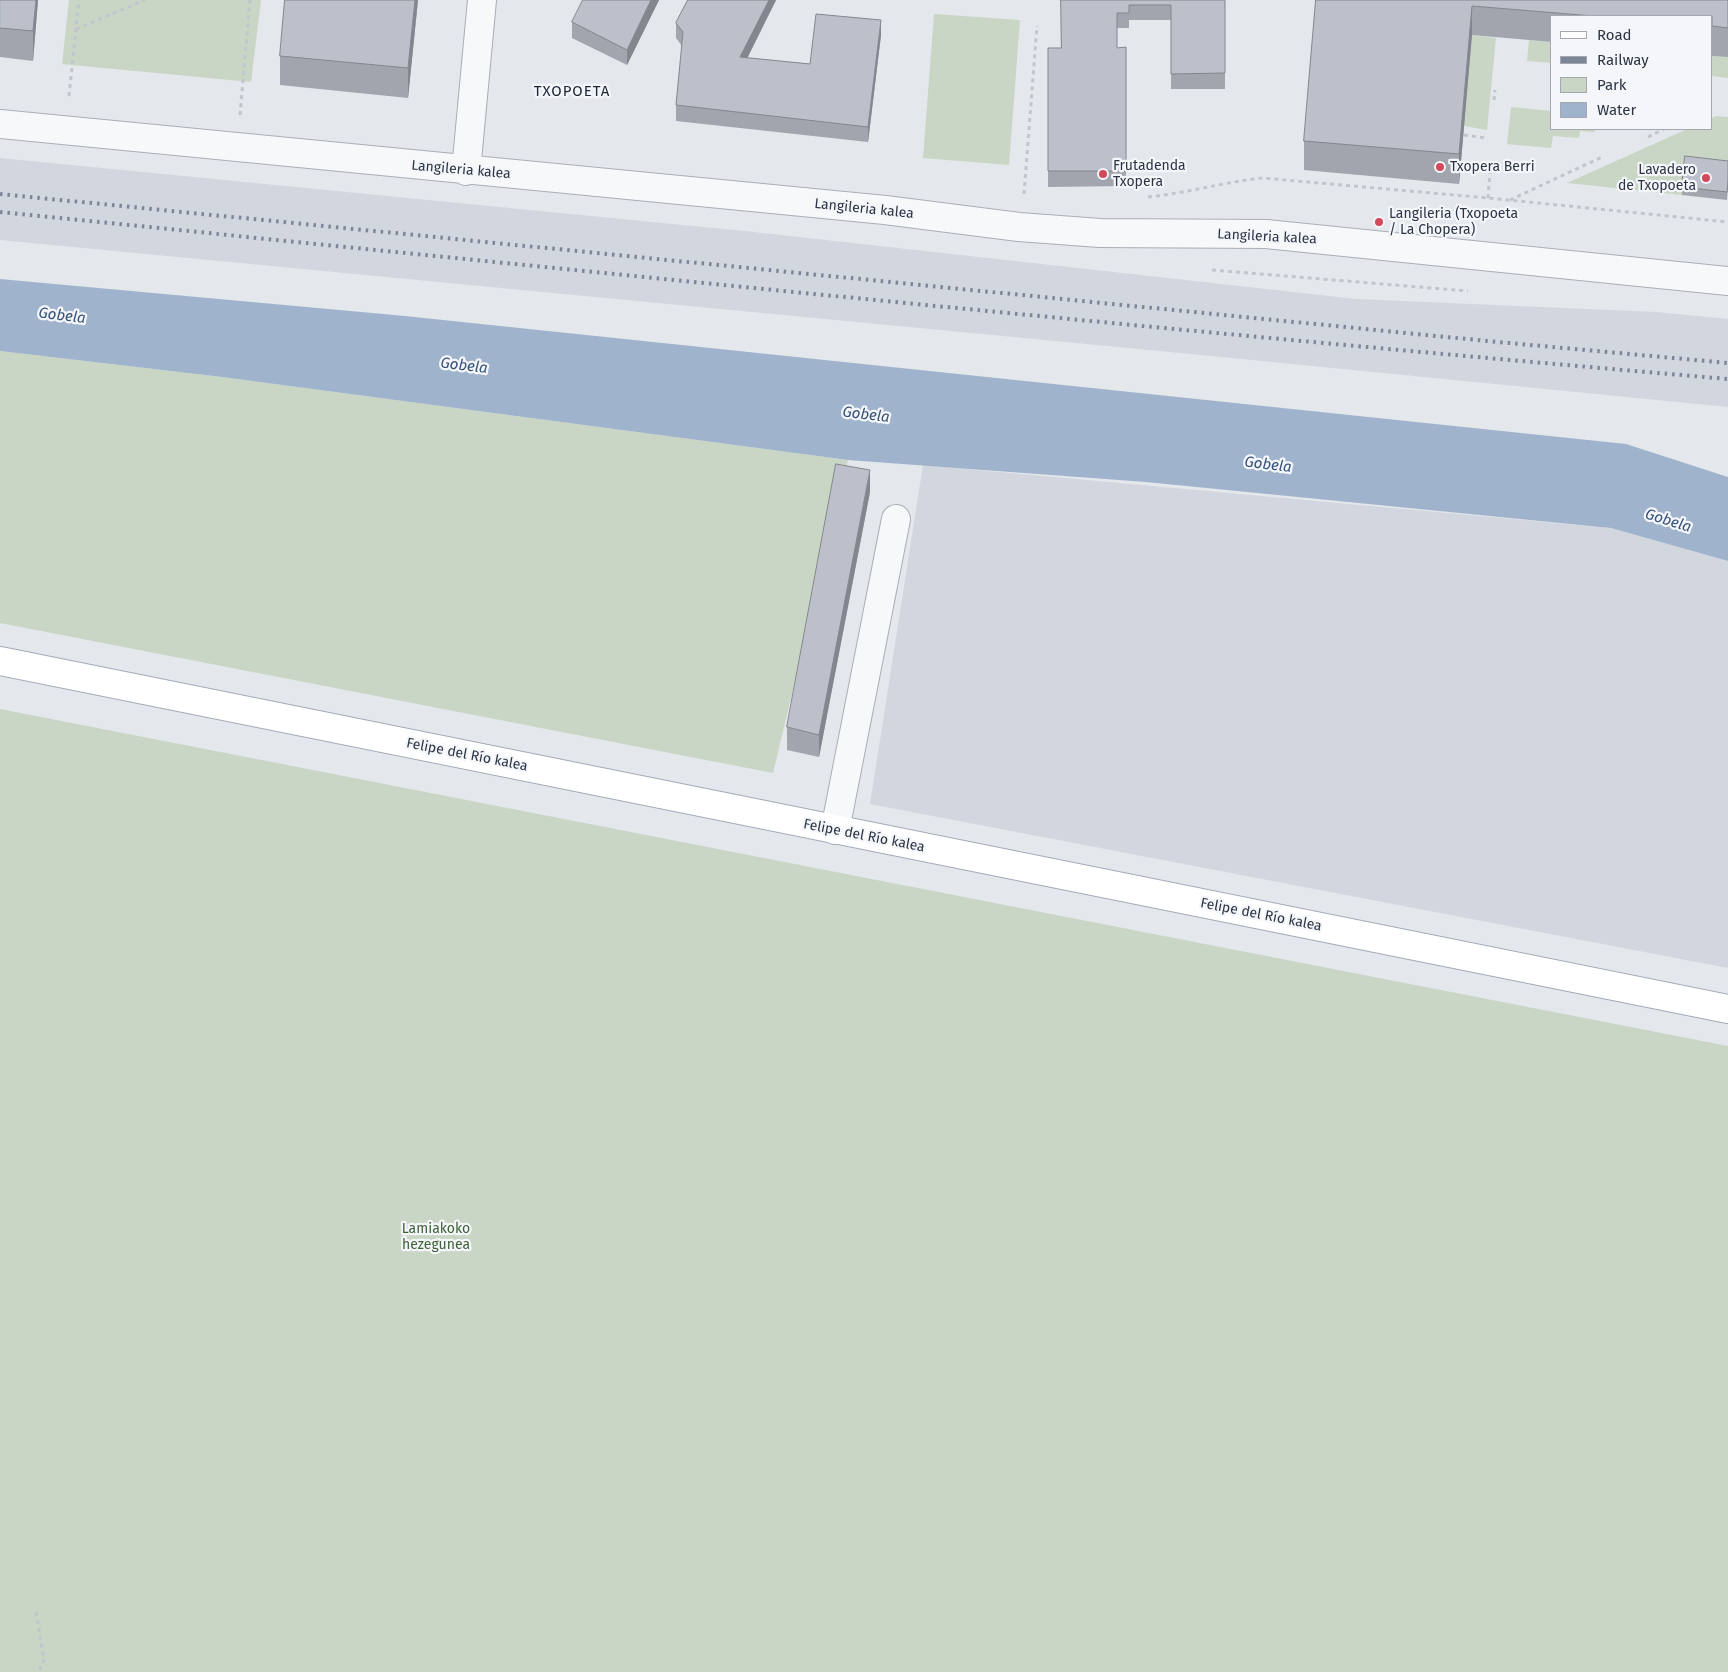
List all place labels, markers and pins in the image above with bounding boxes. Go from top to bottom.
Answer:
place label: Frutadenda Txopera [1113,158,1186,190]
place label: Txopera Berri [1450,159,1535,175]
marker: Txopera Berri [1434,161,1446,173]
place label: Lavadero de Txopoeta [1618,162,1696,194]
marker: Frutadenda Txopera [1097,168,1109,180]
marker: Lavadero de Txopoeta [1700,172,1712,184]
place label: Langileria (Txopoeta / La Chopera) [1389,206,1518,238]
marker: Langileria (Txopoeta / La Chopera) [1373,216,1385,228]

